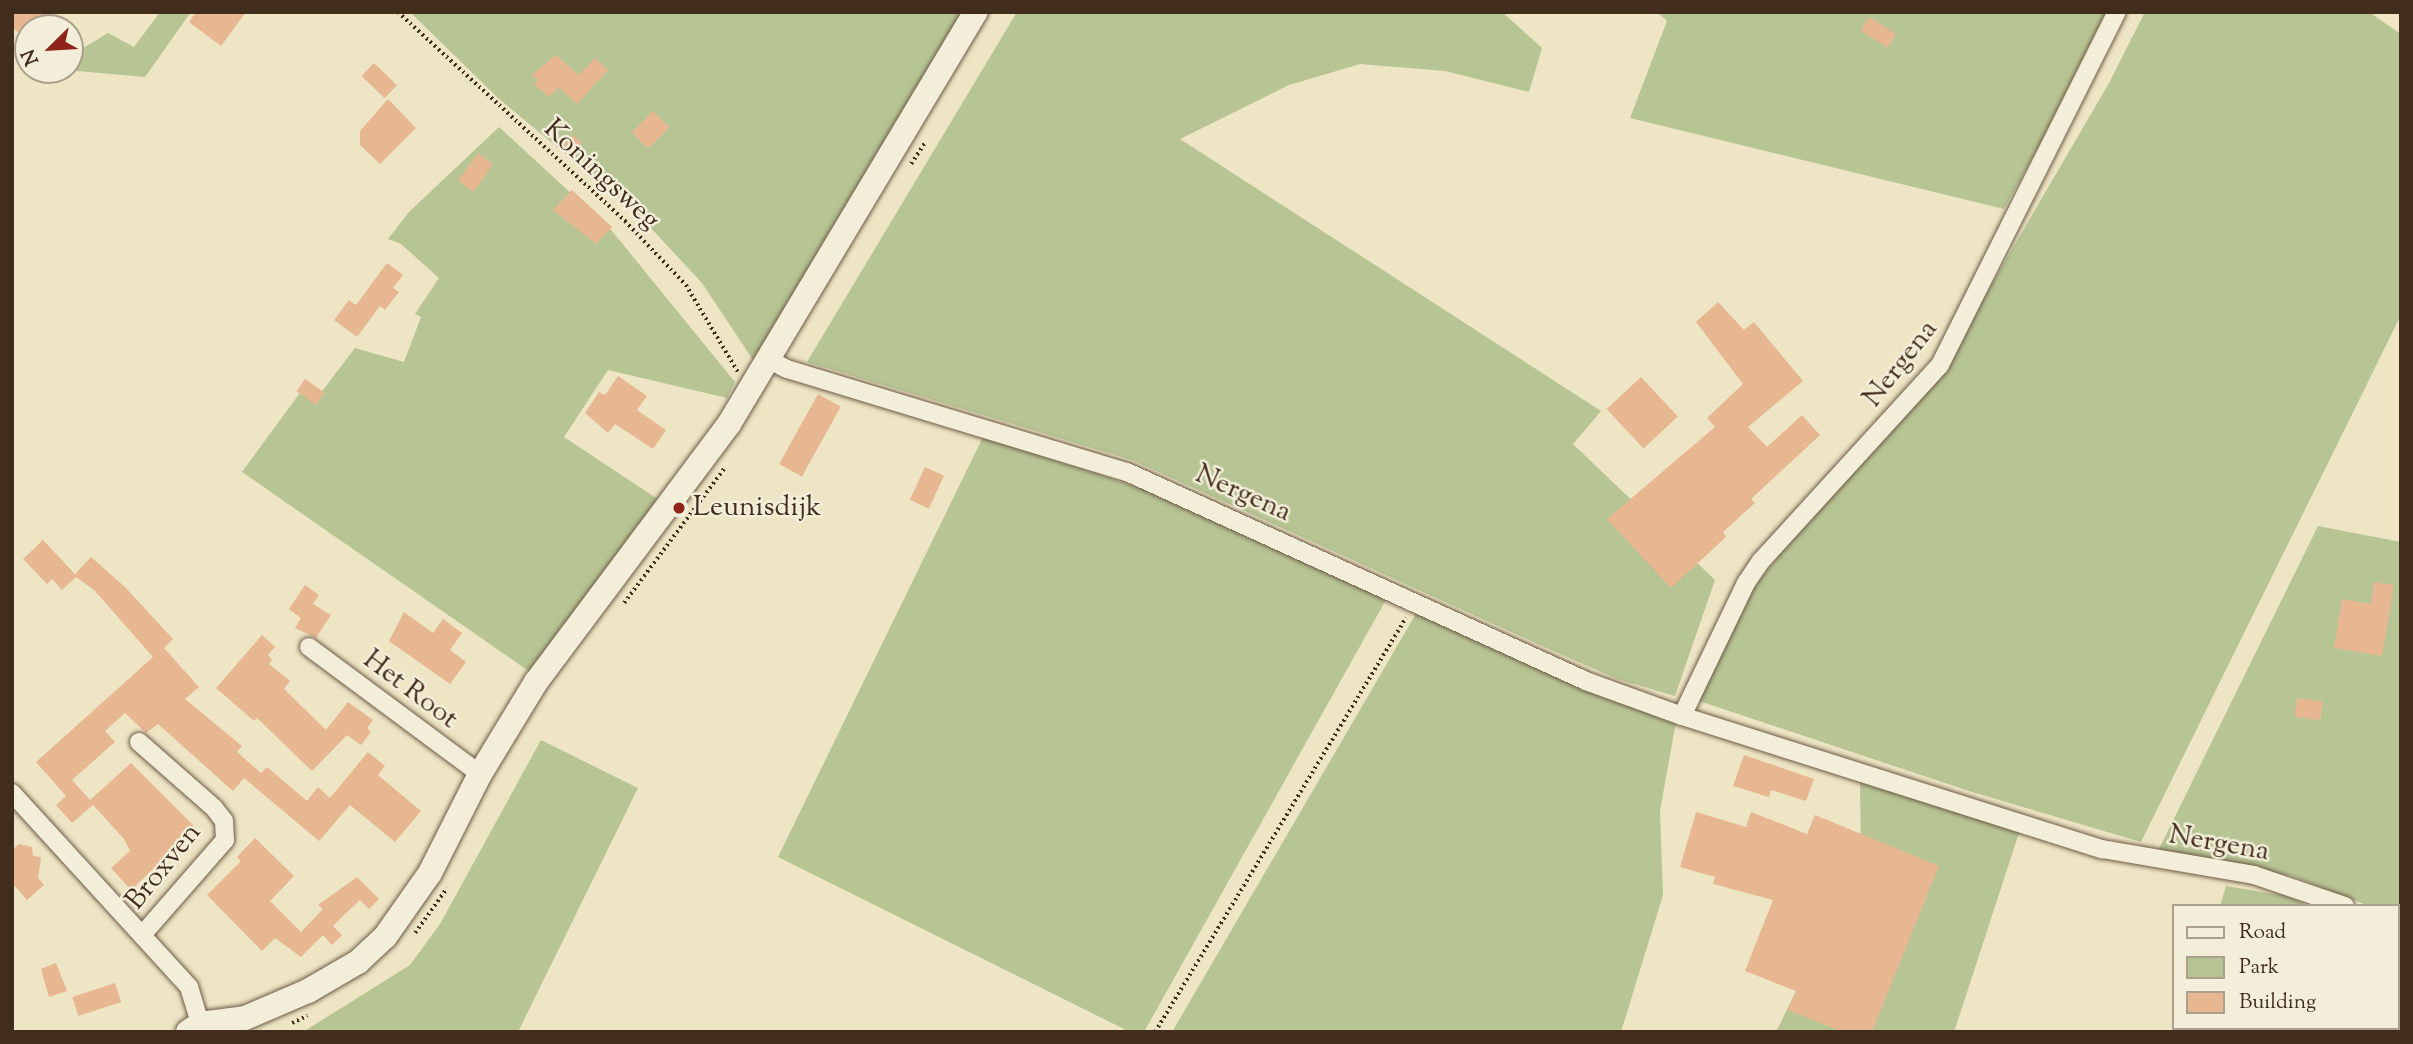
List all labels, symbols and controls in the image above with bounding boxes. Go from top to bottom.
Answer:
north arrow [14,14,84,84]
text: N [16,45,47,69]
street label: Koningsweg [536,113,666,237]
street label: Nergena [1857,314,1945,414]
street label: Nergena [1190,458,1296,530]
place label: Leunisdijk [693,491,821,525]
marker: Leunisdijk [671,500,687,516]
street label: Het Root [356,643,464,737]
street label: Broxven [119,817,209,917]
street label: Nergena [2166,819,2272,869]
legend [2172,904,2399,1030]
text: Road [2239,918,2286,948]
text: Park [2239,953,2279,983]
text: Building [2239,988,2316,1018]

